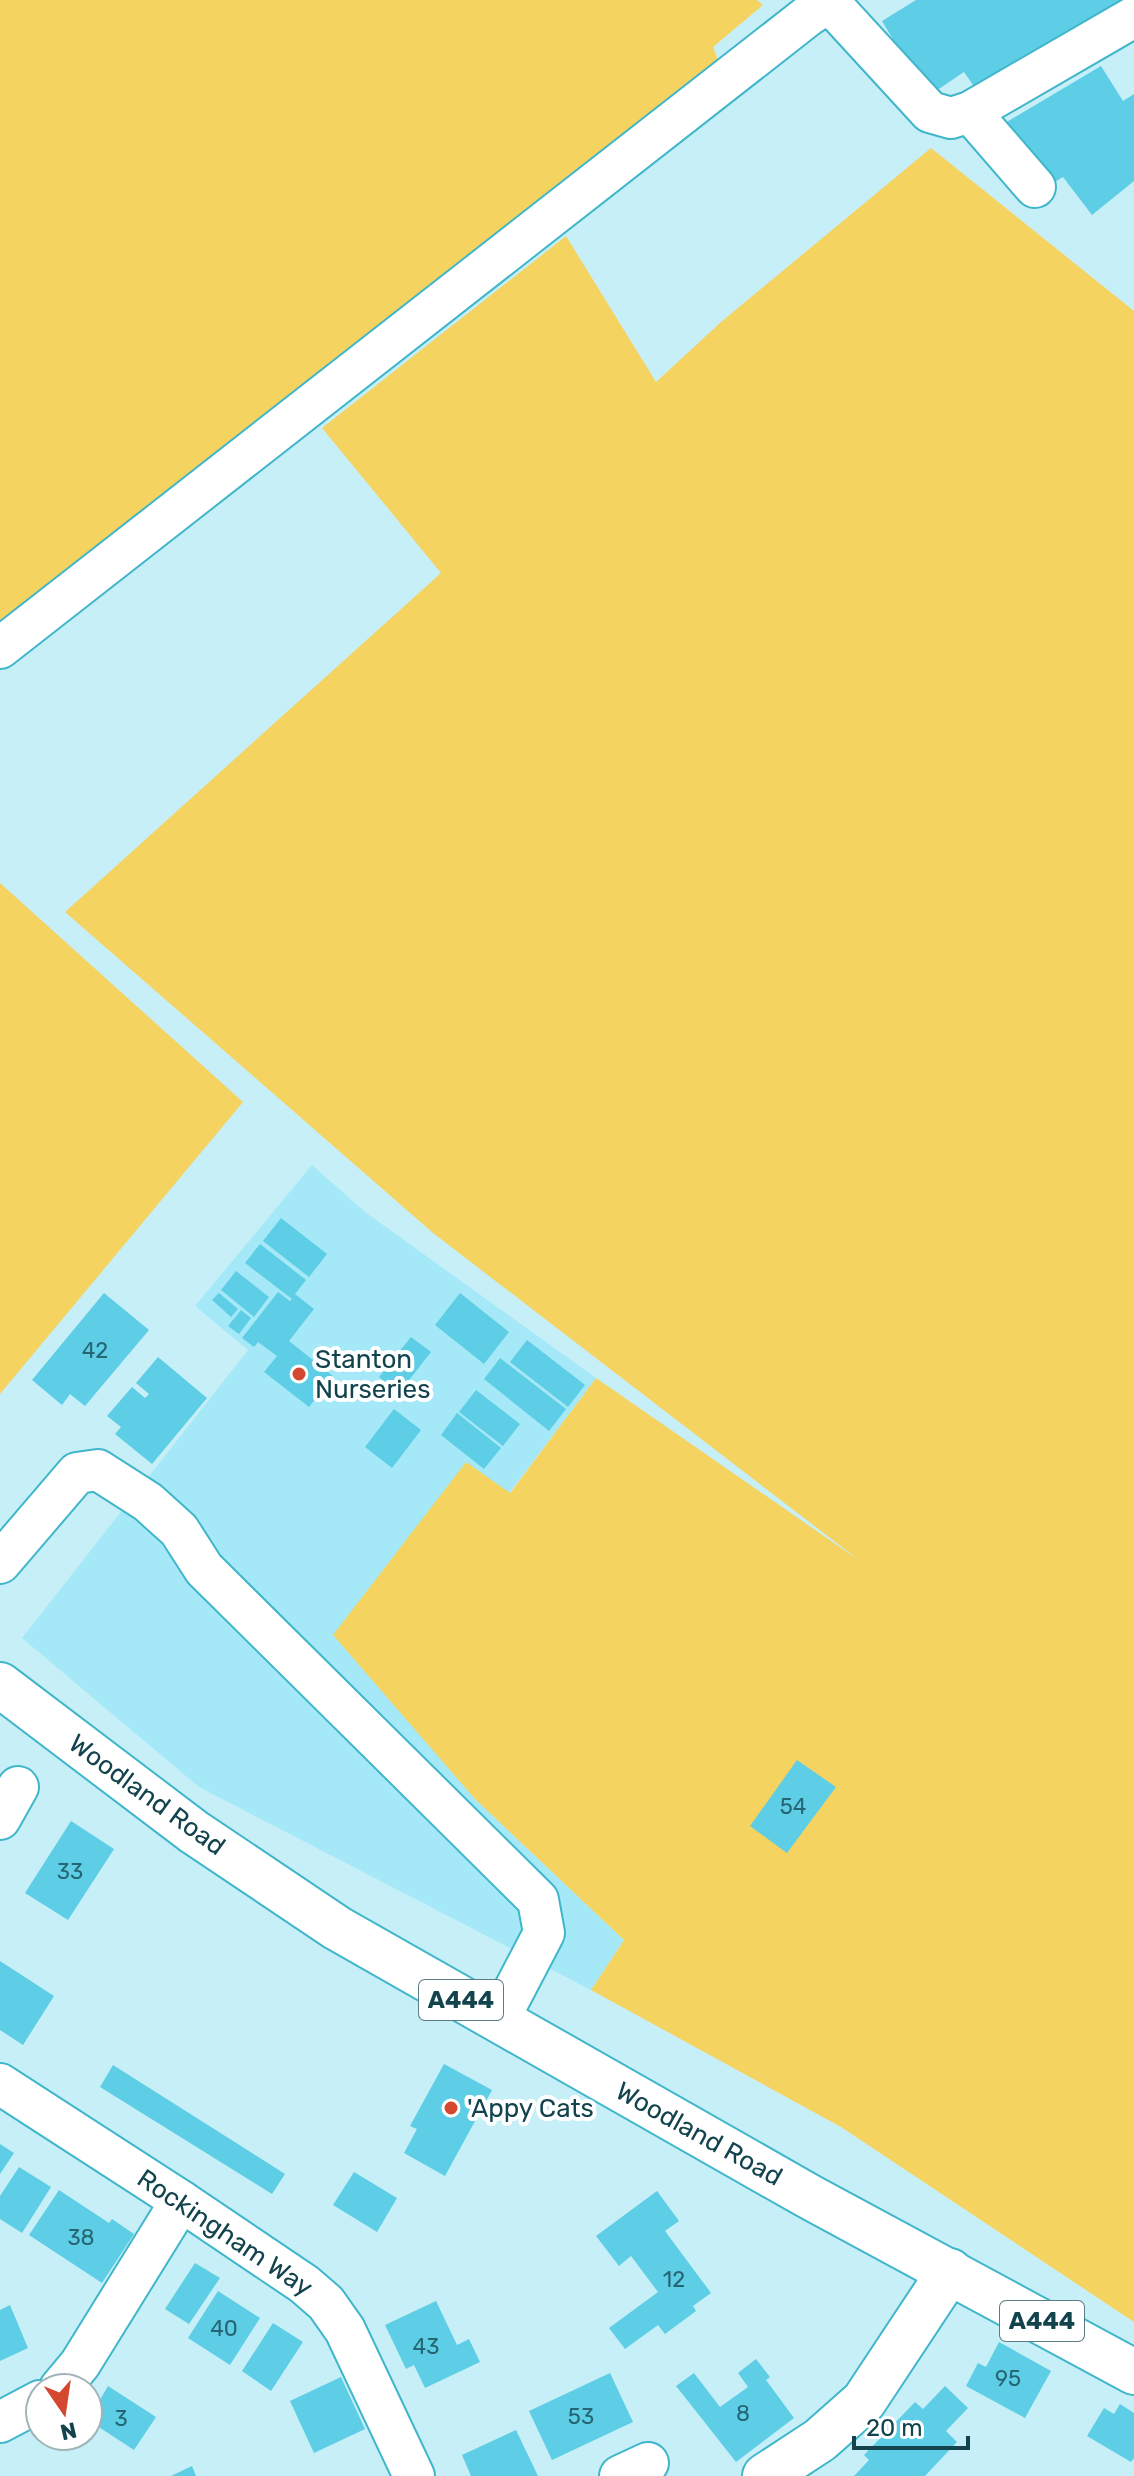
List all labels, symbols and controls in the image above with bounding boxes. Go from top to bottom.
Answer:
house number: 42 [82,1337,108,1364]
place label: Stanton Nurseries [315,1344,430,1405]
marker: Stanton Nurseries [290,1365,308,1383]
street label: Woodland Road [63,1728,231,1862]
house number: 54 [780,1793,806,1820]
house number: 33 [57,1858,83,1885]
road number: A444 [419,1980,503,2020]
street label: Woodland Road [610,2075,788,2193]
place label: 'Appy Cats [467,2093,594,2124]
marker: 'Appy Cats [442,2099,460,2117]
street label: Rockingham Way [131,2163,319,2303]
house number: 38 [67,2224,95,2251]
house number: 12 [663,2266,685,2293]
road number: A444 [1000,2301,1084,2341]
house number: 40 [210,2315,238,2342]
house number: 43 [413,2333,439,2360]
house number: 95 [995,2365,1021,2392]
north arrow [24,2372,104,2452]
house number: 8 [736,2400,750,2427]
scale bar [854,2400,968,2450]
house number: 53 [568,2403,594,2430]
house number: 3 [114,2405,128,2432]
text: 20 m [866,2414,923,2442]
text: N [58,2416,79,2446]

